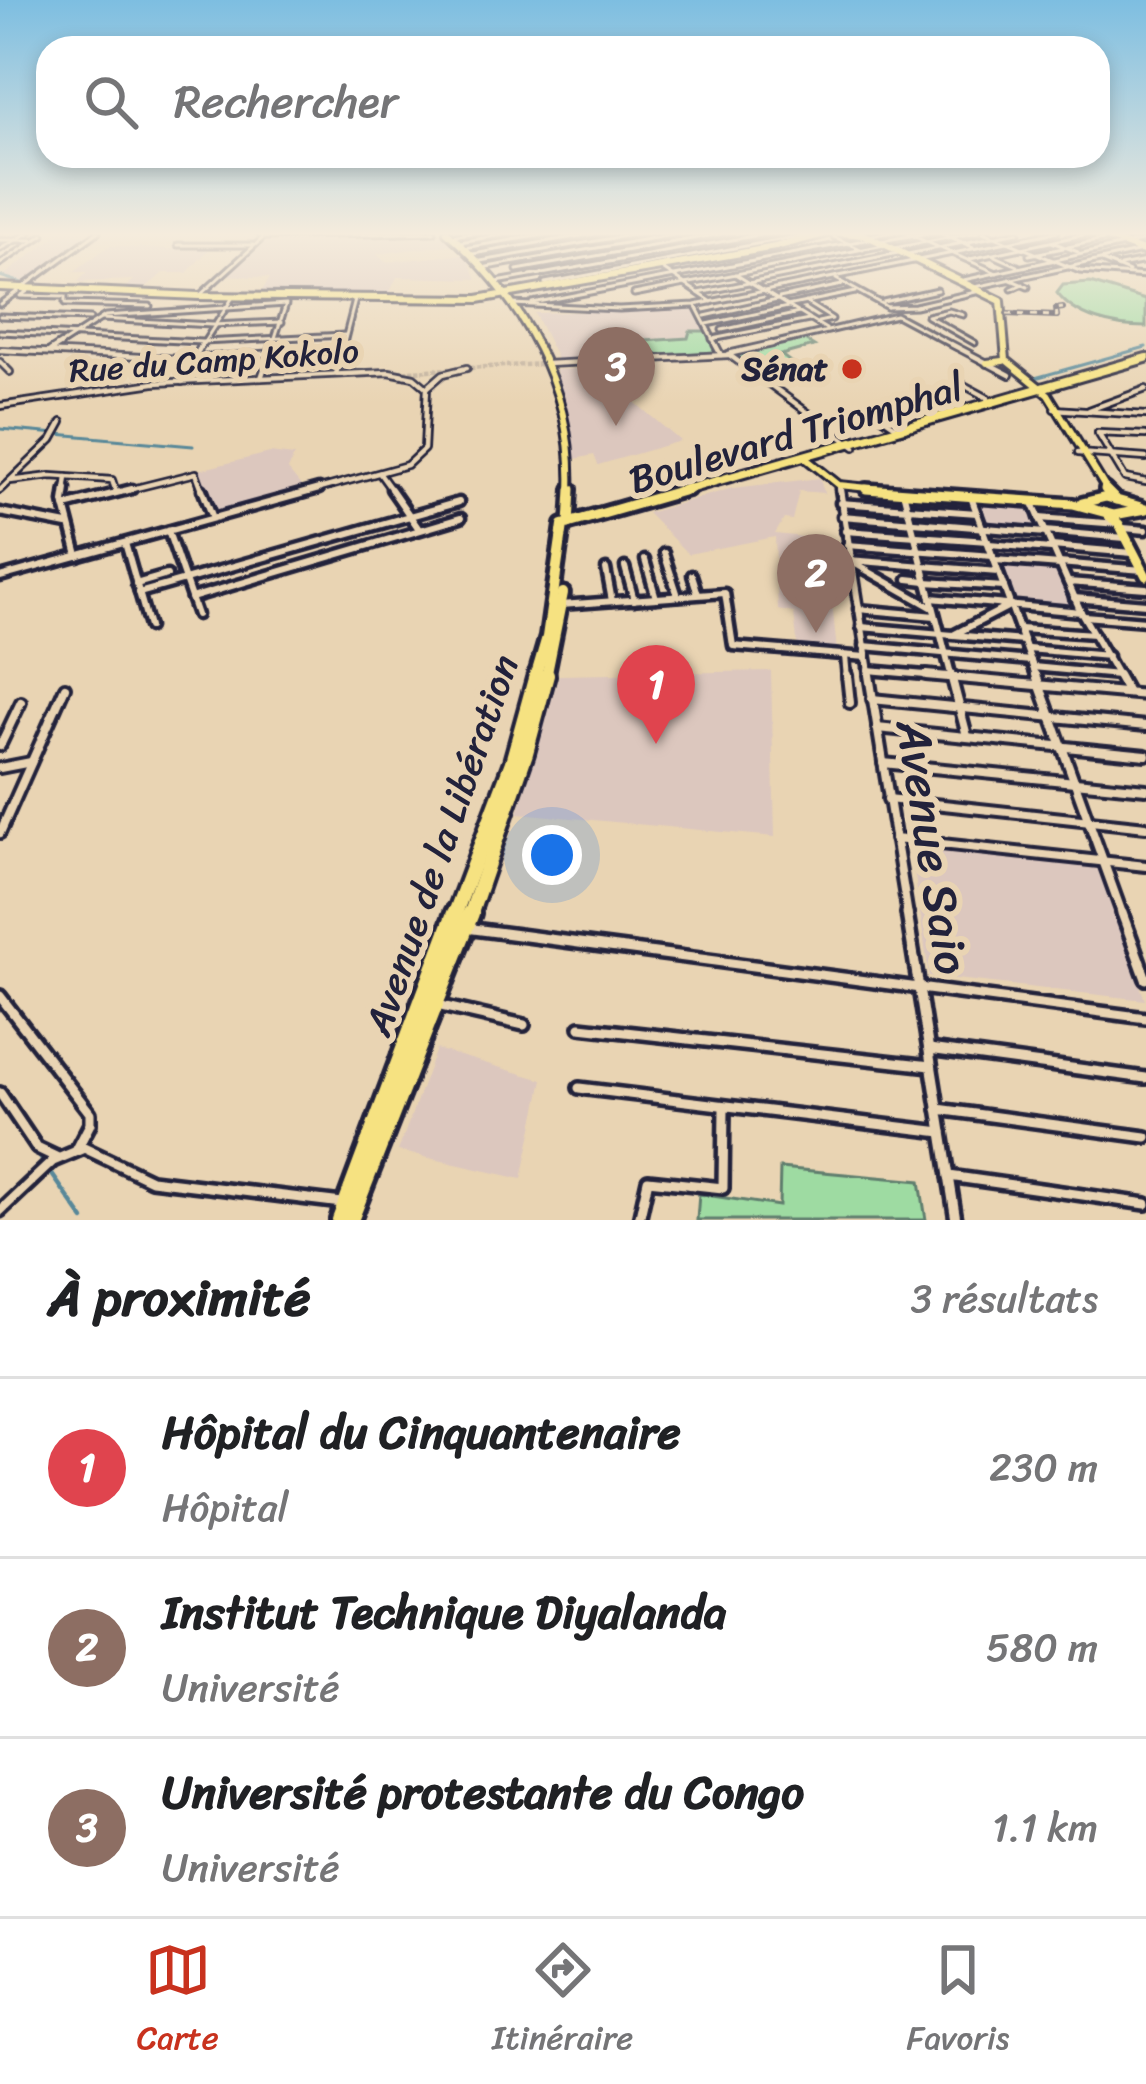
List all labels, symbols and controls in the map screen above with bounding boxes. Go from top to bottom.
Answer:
search box [36,36,1110,168]
text: Rechercher [174,62,398,142]
icon: search [78,69,144,135]
street label: Rue du Camp Kokolo [67,322,361,400]
pin: 3 [577,327,655,426]
place label: Sénat [741,340,829,398]
street label: Boulevard Triomphal [620,352,972,514]
marker: Sénat [839,356,865,382]
pin: 2 [777,534,855,633]
street label: Avenue de la Libération [343,645,539,1046]
pin: 1 [617,645,695,744]
street label: Avenue Saio [871,712,995,981]
your location [522,825,582,885]
text: À proximité [48,1253,310,1343]
text: 3 résultats [911,1264,1098,1333]
text: Hôpital du Cinquantenaire [162,1393,681,1473]
text: 1 [79,1433,95,1502]
text: 230 m [989,1433,1098,1502]
text: Hôpital [162,1473,289,1542]
text: Institut Technique Diyalanda [162,1573,727,1653]
text: 2 [76,1613,98,1682]
text: 580 m [986,1613,1098,1682]
text: Université [162,1653,340,1722]
text: Université protestante du Congo [162,1753,804,1833]
text: 3 [76,1793,98,1862]
text: 1.1 km [992,1793,1098,1862]
text: Université [162,1833,340,1902]
tab: Carte [137,1937,219,2067]
tab: Itinéraire [492,1937,633,2067]
tab: Favoris [906,1937,1009,2067]

